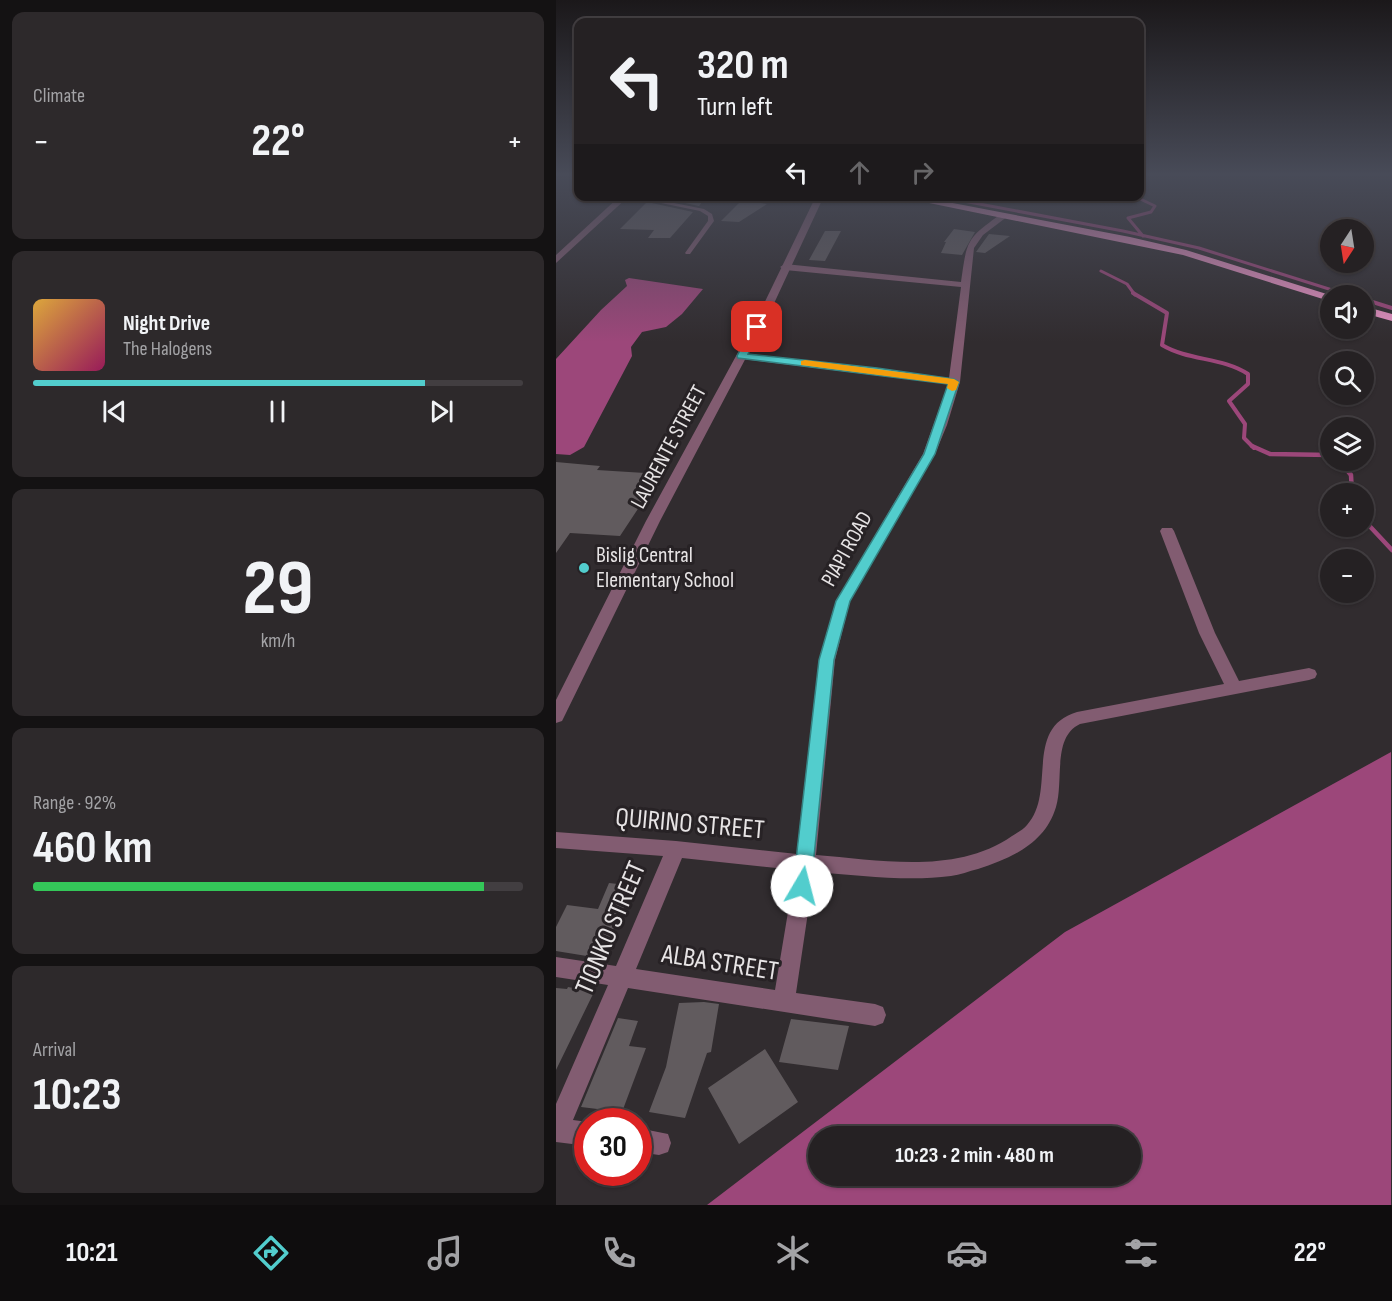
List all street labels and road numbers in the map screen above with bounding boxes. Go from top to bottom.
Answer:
street label: LAURENTE STREET [625,381,713,513]
street label: PIAPI ROAD [815,507,879,591]
street label: QUIRINO STREET [614,802,766,846]
street label: TIONKO STREET [569,857,653,999]
street label: ALBA STREET [659,938,780,988]

